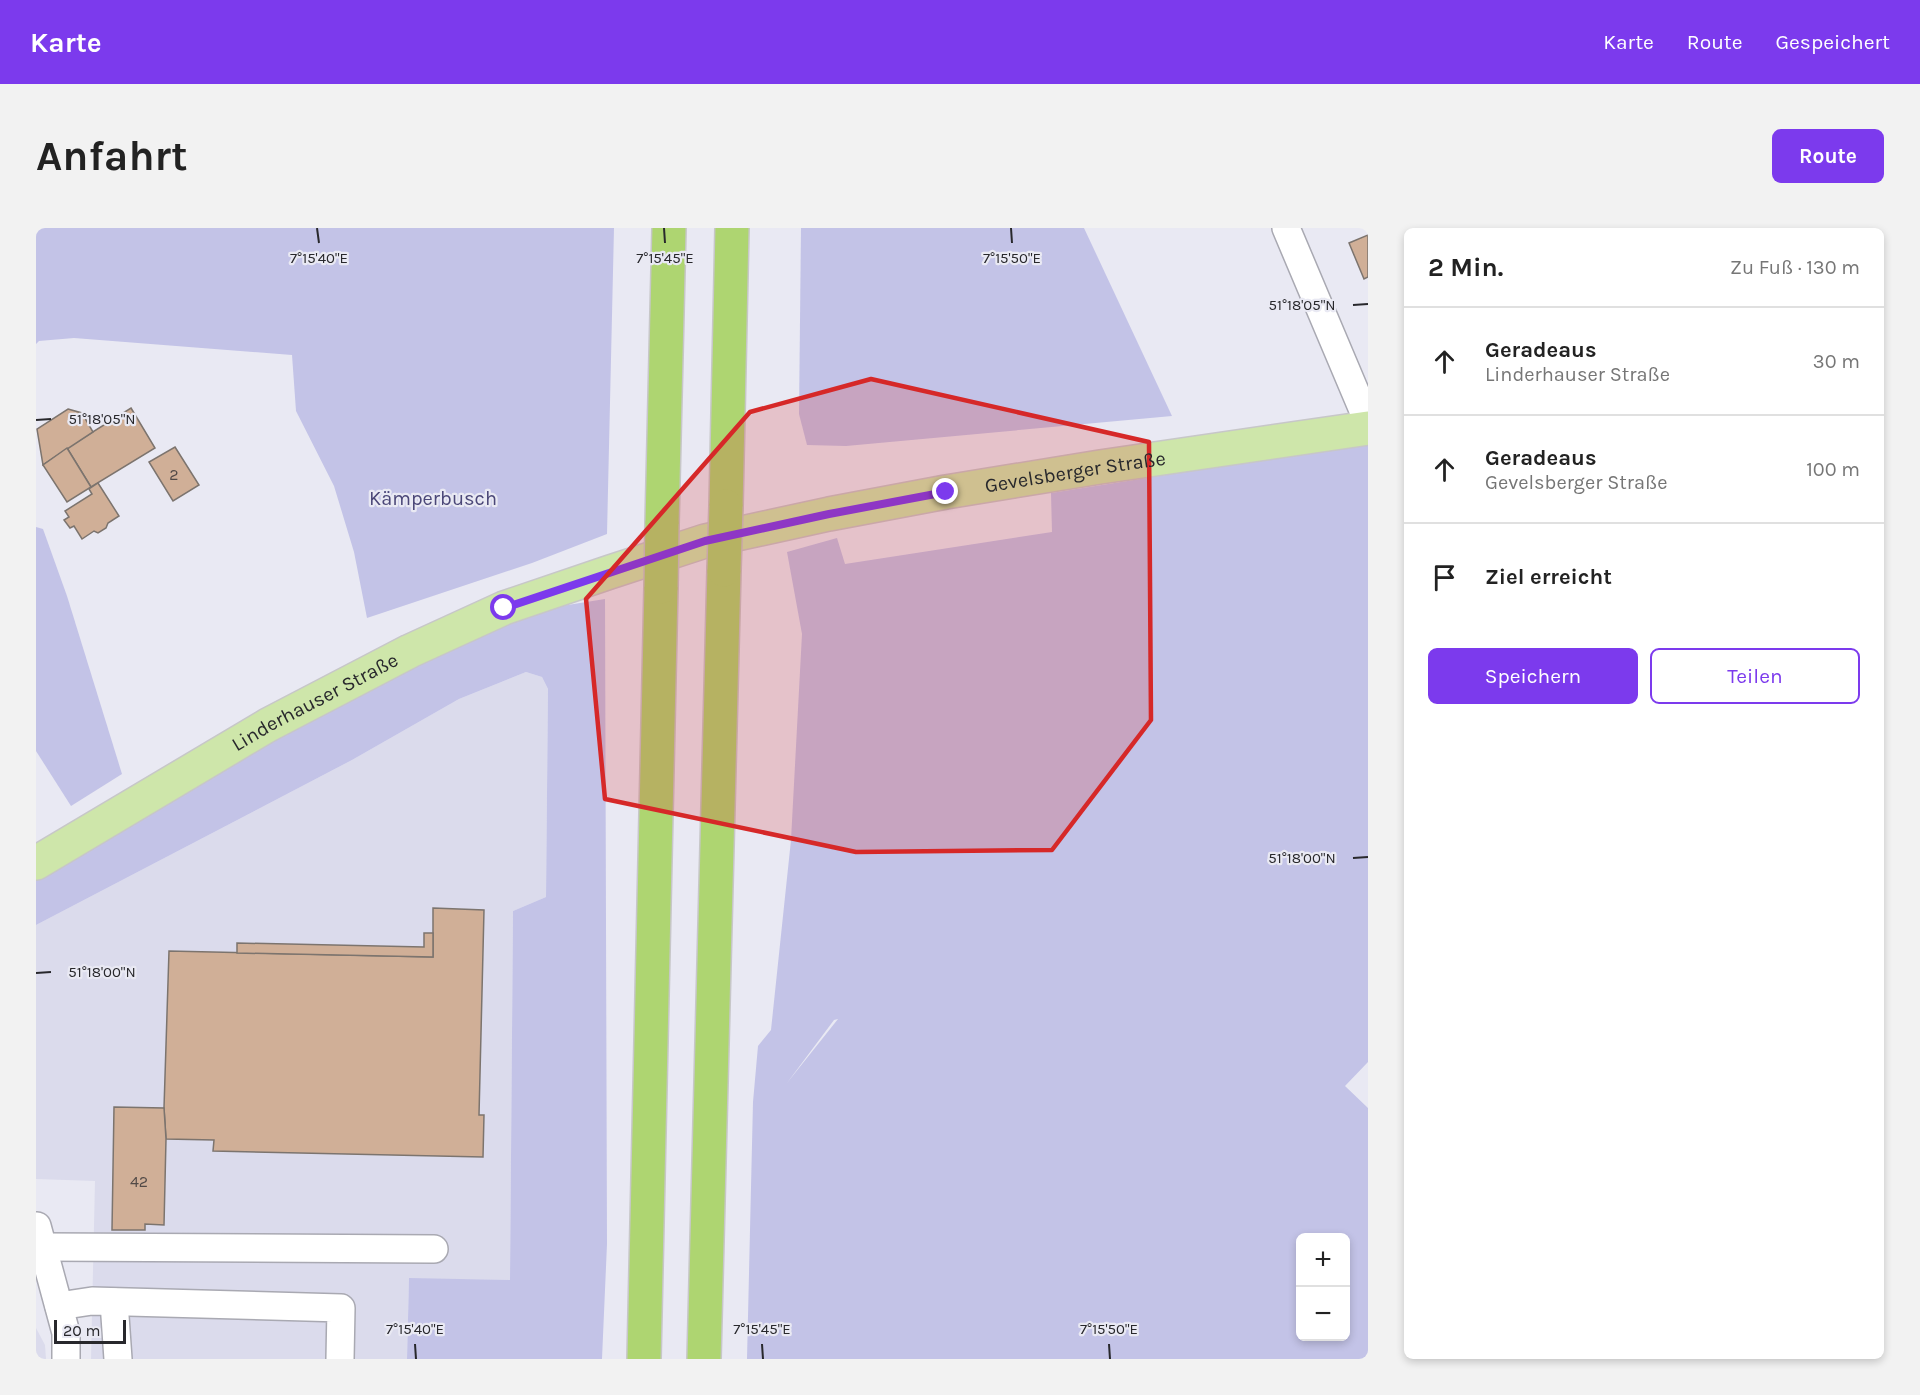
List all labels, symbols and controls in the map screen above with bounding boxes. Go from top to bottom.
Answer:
text: Karte [30,26,102,59]
text: Karte [1603,30,1654,54]
text: Route [1687,30,1743,54]
text: Gespeichert [1776,30,1890,54]
button: Route [1772,129,1884,183]
text: Anfahrt [36,131,188,181]
text: 7°15'40"E [290,249,348,267]
text: 7°15'45"E [636,249,694,267]
text: 7°15'50"E [983,249,1041,267]
text: 2 Min. [1428,252,1503,283]
text: Zu Fuß · 130 m [1730,256,1860,279]
text: 51°18'05"N [1269,296,1335,314]
text: Geradeaus [1485,337,1597,363]
icon: ahead [1428,345,1461,378]
text: 30 m [1813,350,1860,373]
text: Linderhauser Straße [1485,363,1670,386]
text: 51°18'05"N [69,410,135,428]
text: Geradeaus [1485,445,1597,471]
street label: Gevelsberger Straße [983,447,1167,498]
icon: ahead [1428,453,1461,486]
text: 100 m [1806,458,1860,481]
house number: 2 [169,465,179,484]
text: Gevelsberger Straße [1485,471,1668,494]
route end [932,478,958,504]
park label: Kämperbusch [369,487,497,510]
icon: arrive [1428,561,1461,594]
text: Ziel erreicht [1485,564,1612,590]
route start [490,594,516,620]
street label: Linderhauser Straße [228,648,402,756]
button: Speichern [1428,648,1638,704]
button: Teilen [1650,648,1860,704]
text: 51°18'00"N [1268,849,1336,867]
text: 51°18'00"N [68,963,136,981]
house number: 42 [130,1172,148,1191]
map controls [1296,1233,1350,1341]
button: + [1296,1233,1350,1287]
button: − [1296,1287,1350,1341]
scale bar [54,1317,126,1344]
text: 7°15'40"E [386,1320,444,1338]
text: 7°15'45"E [733,1320,791,1338]
text: 7°15'50"E [1080,1320,1138,1338]
text: 20 m [63,1321,101,1340]

